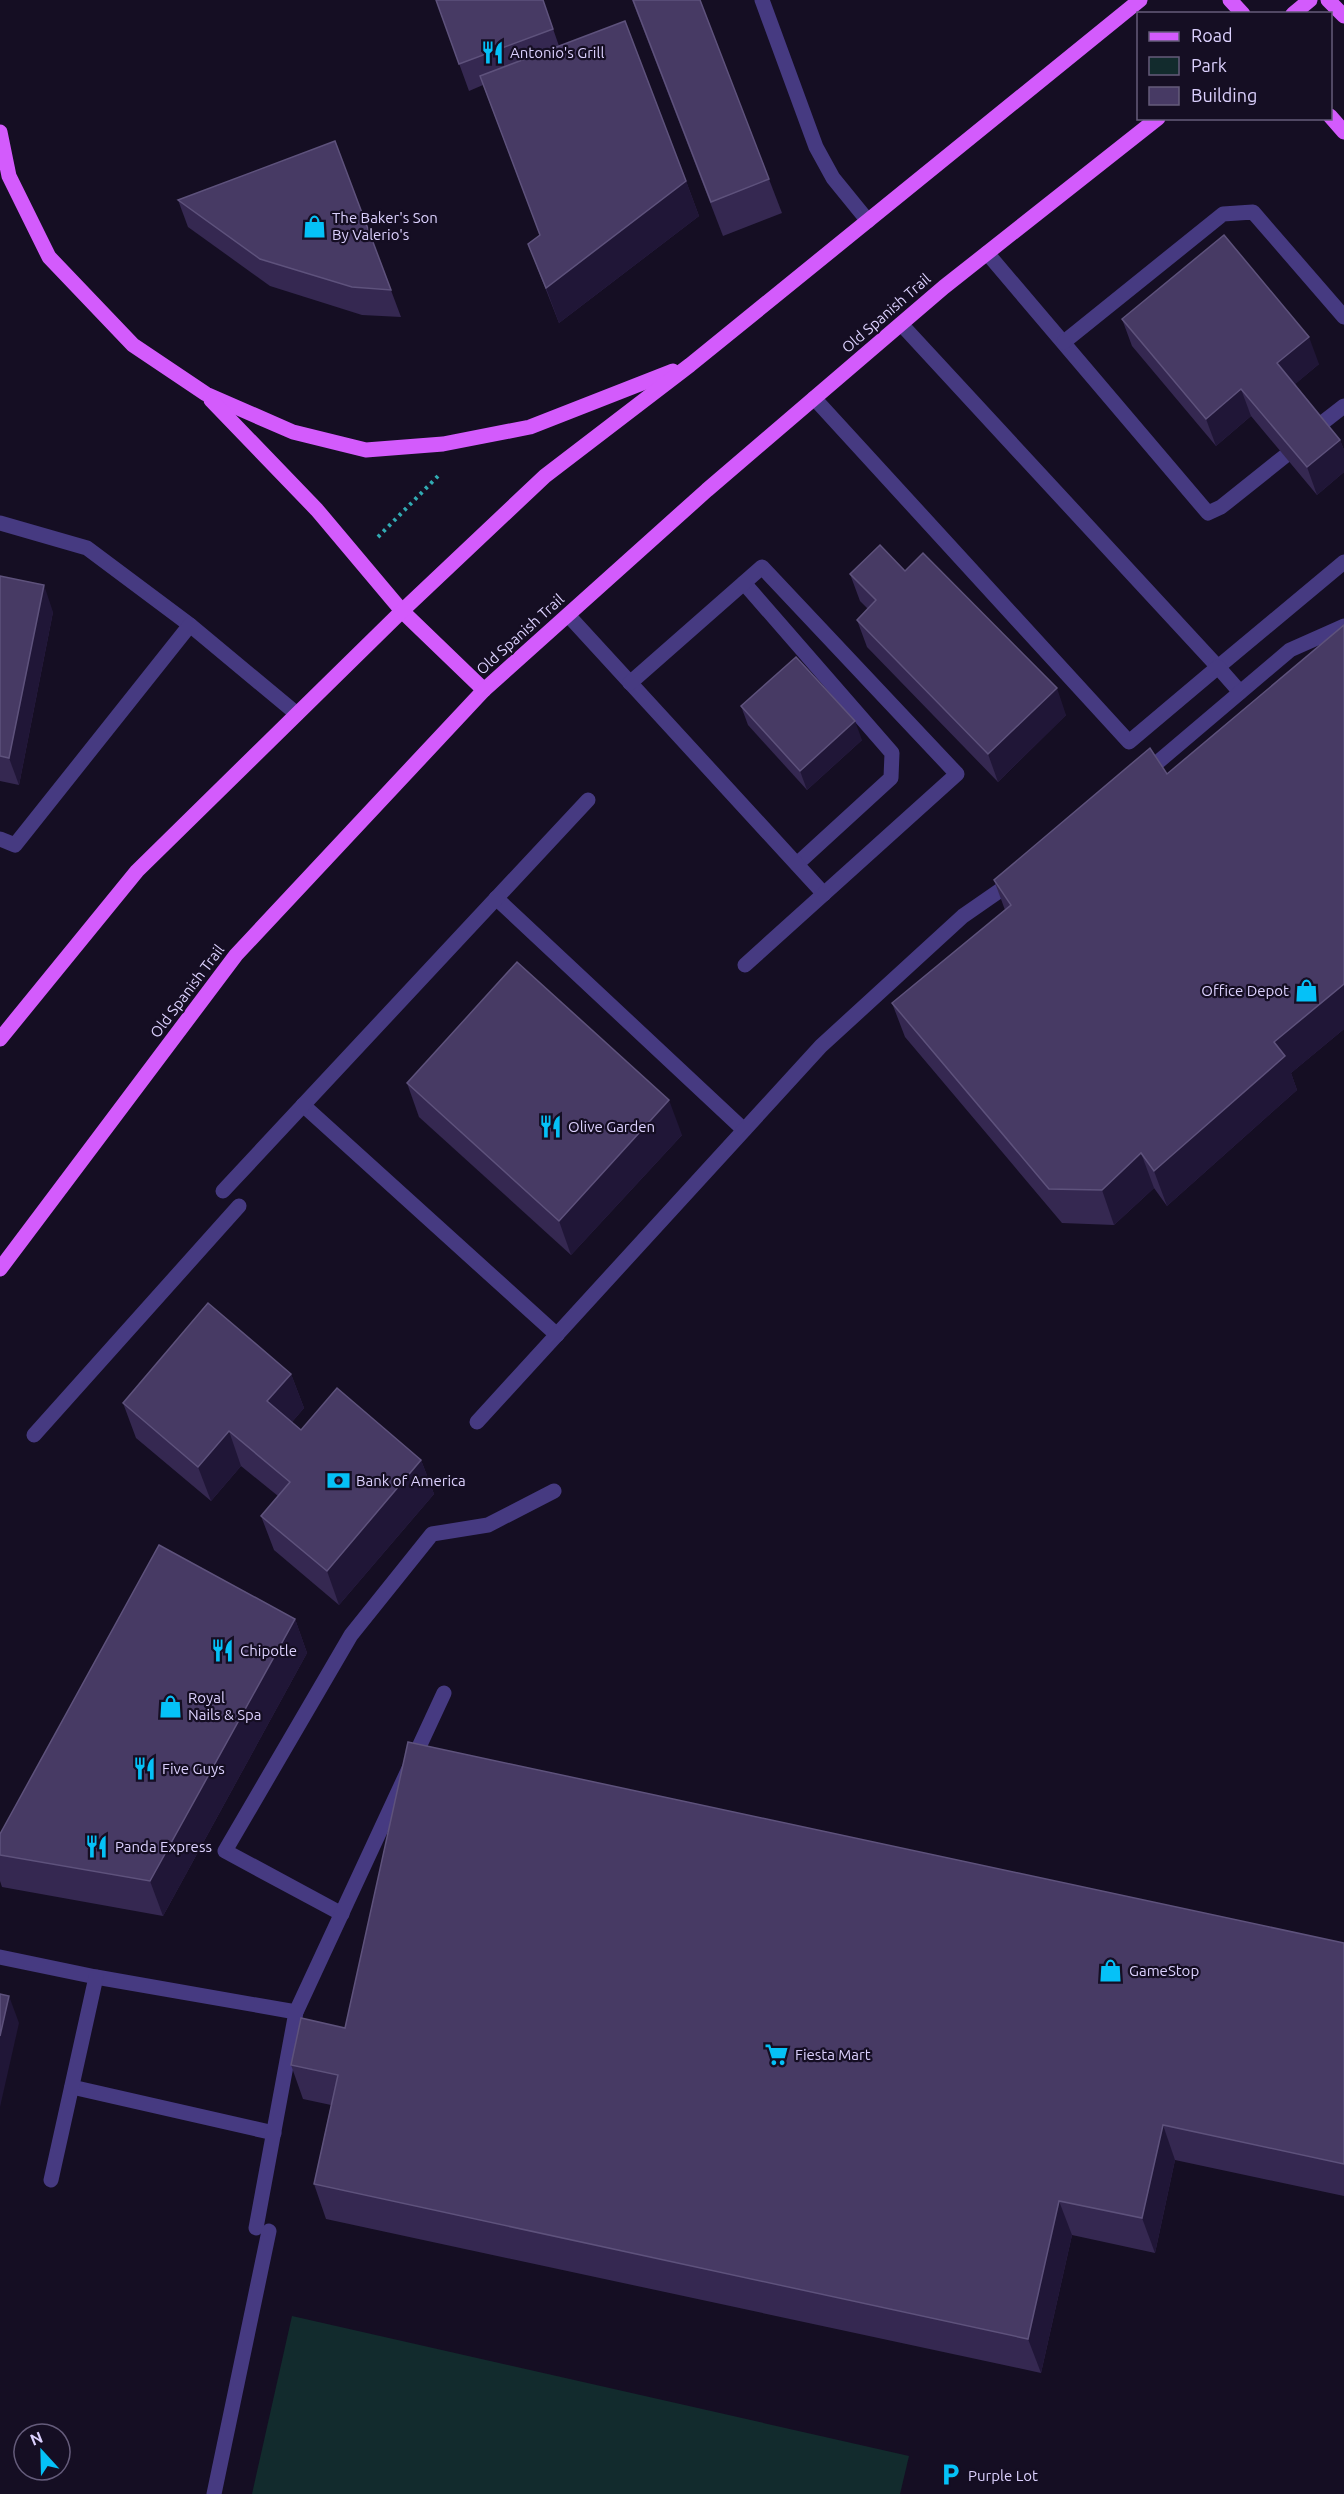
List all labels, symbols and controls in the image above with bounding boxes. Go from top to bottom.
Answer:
legend [1137,12,1332,120]
text: Road [1191,25,1233,45]
restaurant icon: Antonio's Grill [479,39,505,65]
place label: Antonio's Grill [510,44,604,61]
text: Park [1191,55,1227,75]
text: Building [1191,85,1257,105]
place label: The Baker's Son By Valerio's [332,209,438,243]
shop icon: The Baker's Son By Valerio's [301,213,327,239]
street label: Old Spanish Trail [838,270,934,356]
street label: Old Spanish Trail [473,590,567,678]
street label: Old Spanish Trail [147,941,227,1041]
shop icon: Office Depot [1294,977,1320,1003]
place label: Office Depot [1201,982,1289,999]
restaurant icon: Olive Garden [537,1113,563,1139]
place label: Olive Garden [568,1118,655,1135]
bank icon: Bank of America [325,1467,351,1493]
place label: Bank of America [356,1472,466,1489]
restaurant icon: Chipotle [209,1637,235,1663]
place label: Chipotle [240,1642,297,1659]
place label: Royal Nails & Spa [188,1689,262,1723]
shop icon: Royal Nails & Spa [157,1693,183,1719]
restaurant icon: Five Guys [131,1755,157,1781]
place label: Five Guys [162,1760,225,1777]
restaurant icon: Panda Express [84,1833,110,1859]
place label: Panda Express [115,1838,212,1855]
shop icon: GameStop [1098,1957,1124,1983]
place label: GameStop [1129,1962,1199,1979]
supermarket icon: Fiesta Mart [764,2041,790,2067]
place label: Fiesta Mart [795,2046,871,2063]
north arrow [12,2422,72,2482]
text: N [27,2428,45,2449]
parking icon: Purple Lot [937,2462,963,2488]
place label: Purple Lot [968,2467,1038,2484]

